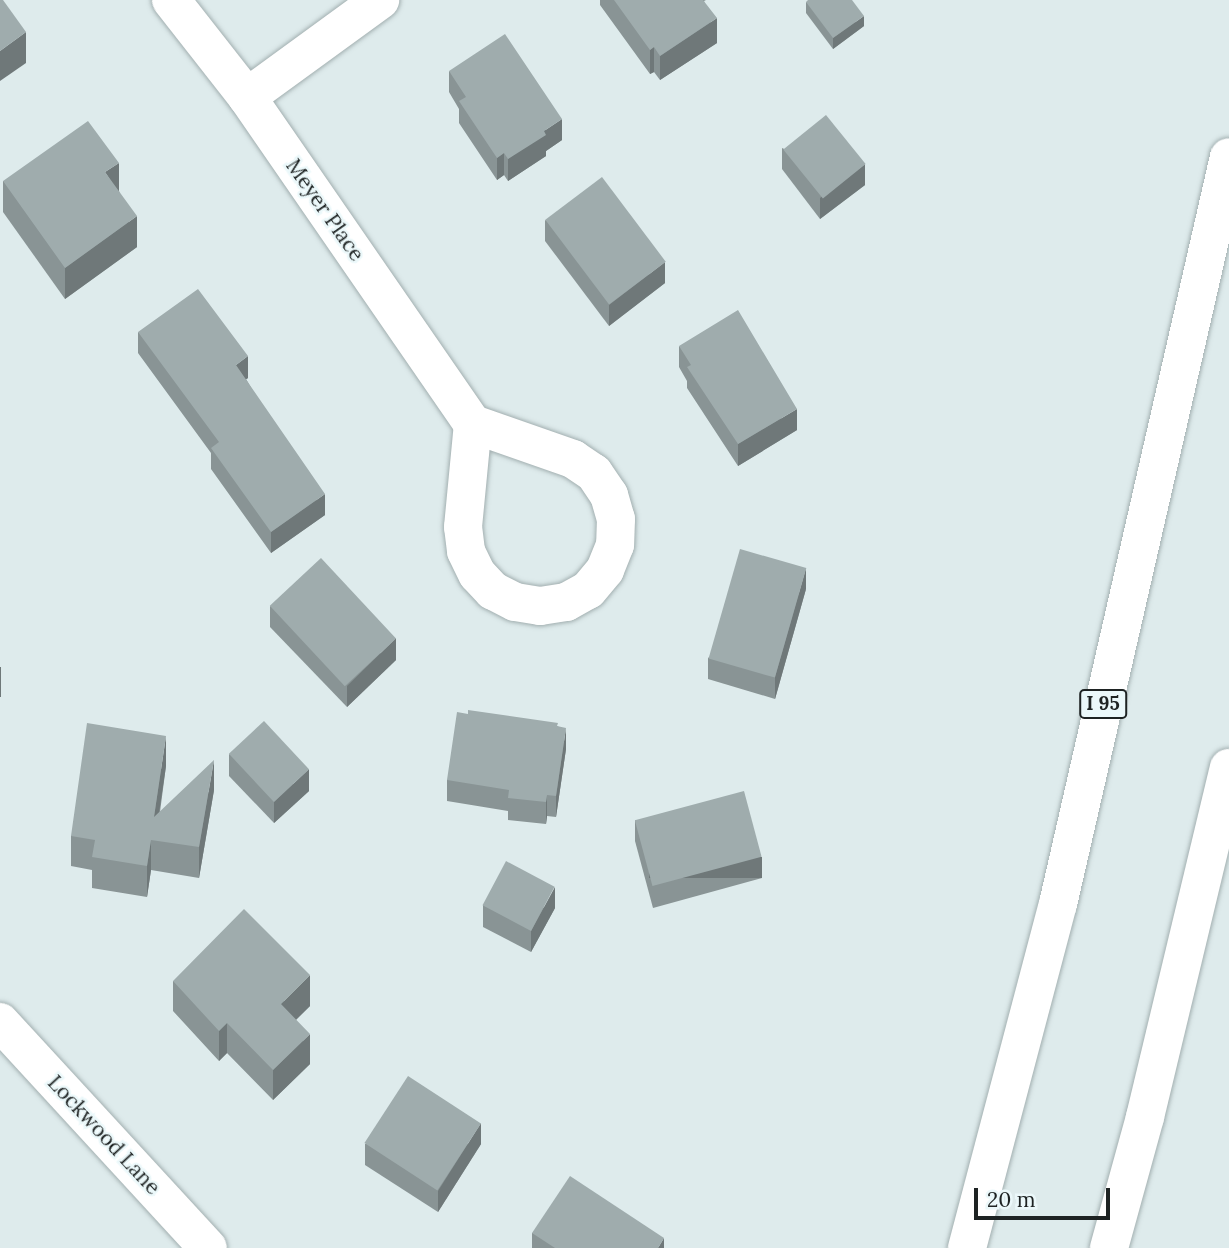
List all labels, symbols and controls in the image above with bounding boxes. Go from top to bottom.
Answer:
street label: Meyer Place [281,154,369,266]
road number: I 95 [1078,688,1128,720]
street label: Lockwood Lane [42,1070,166,1200]
scale bar [977,1174,1114,1218]
text: 20 m [987,1186,1036,1213]

